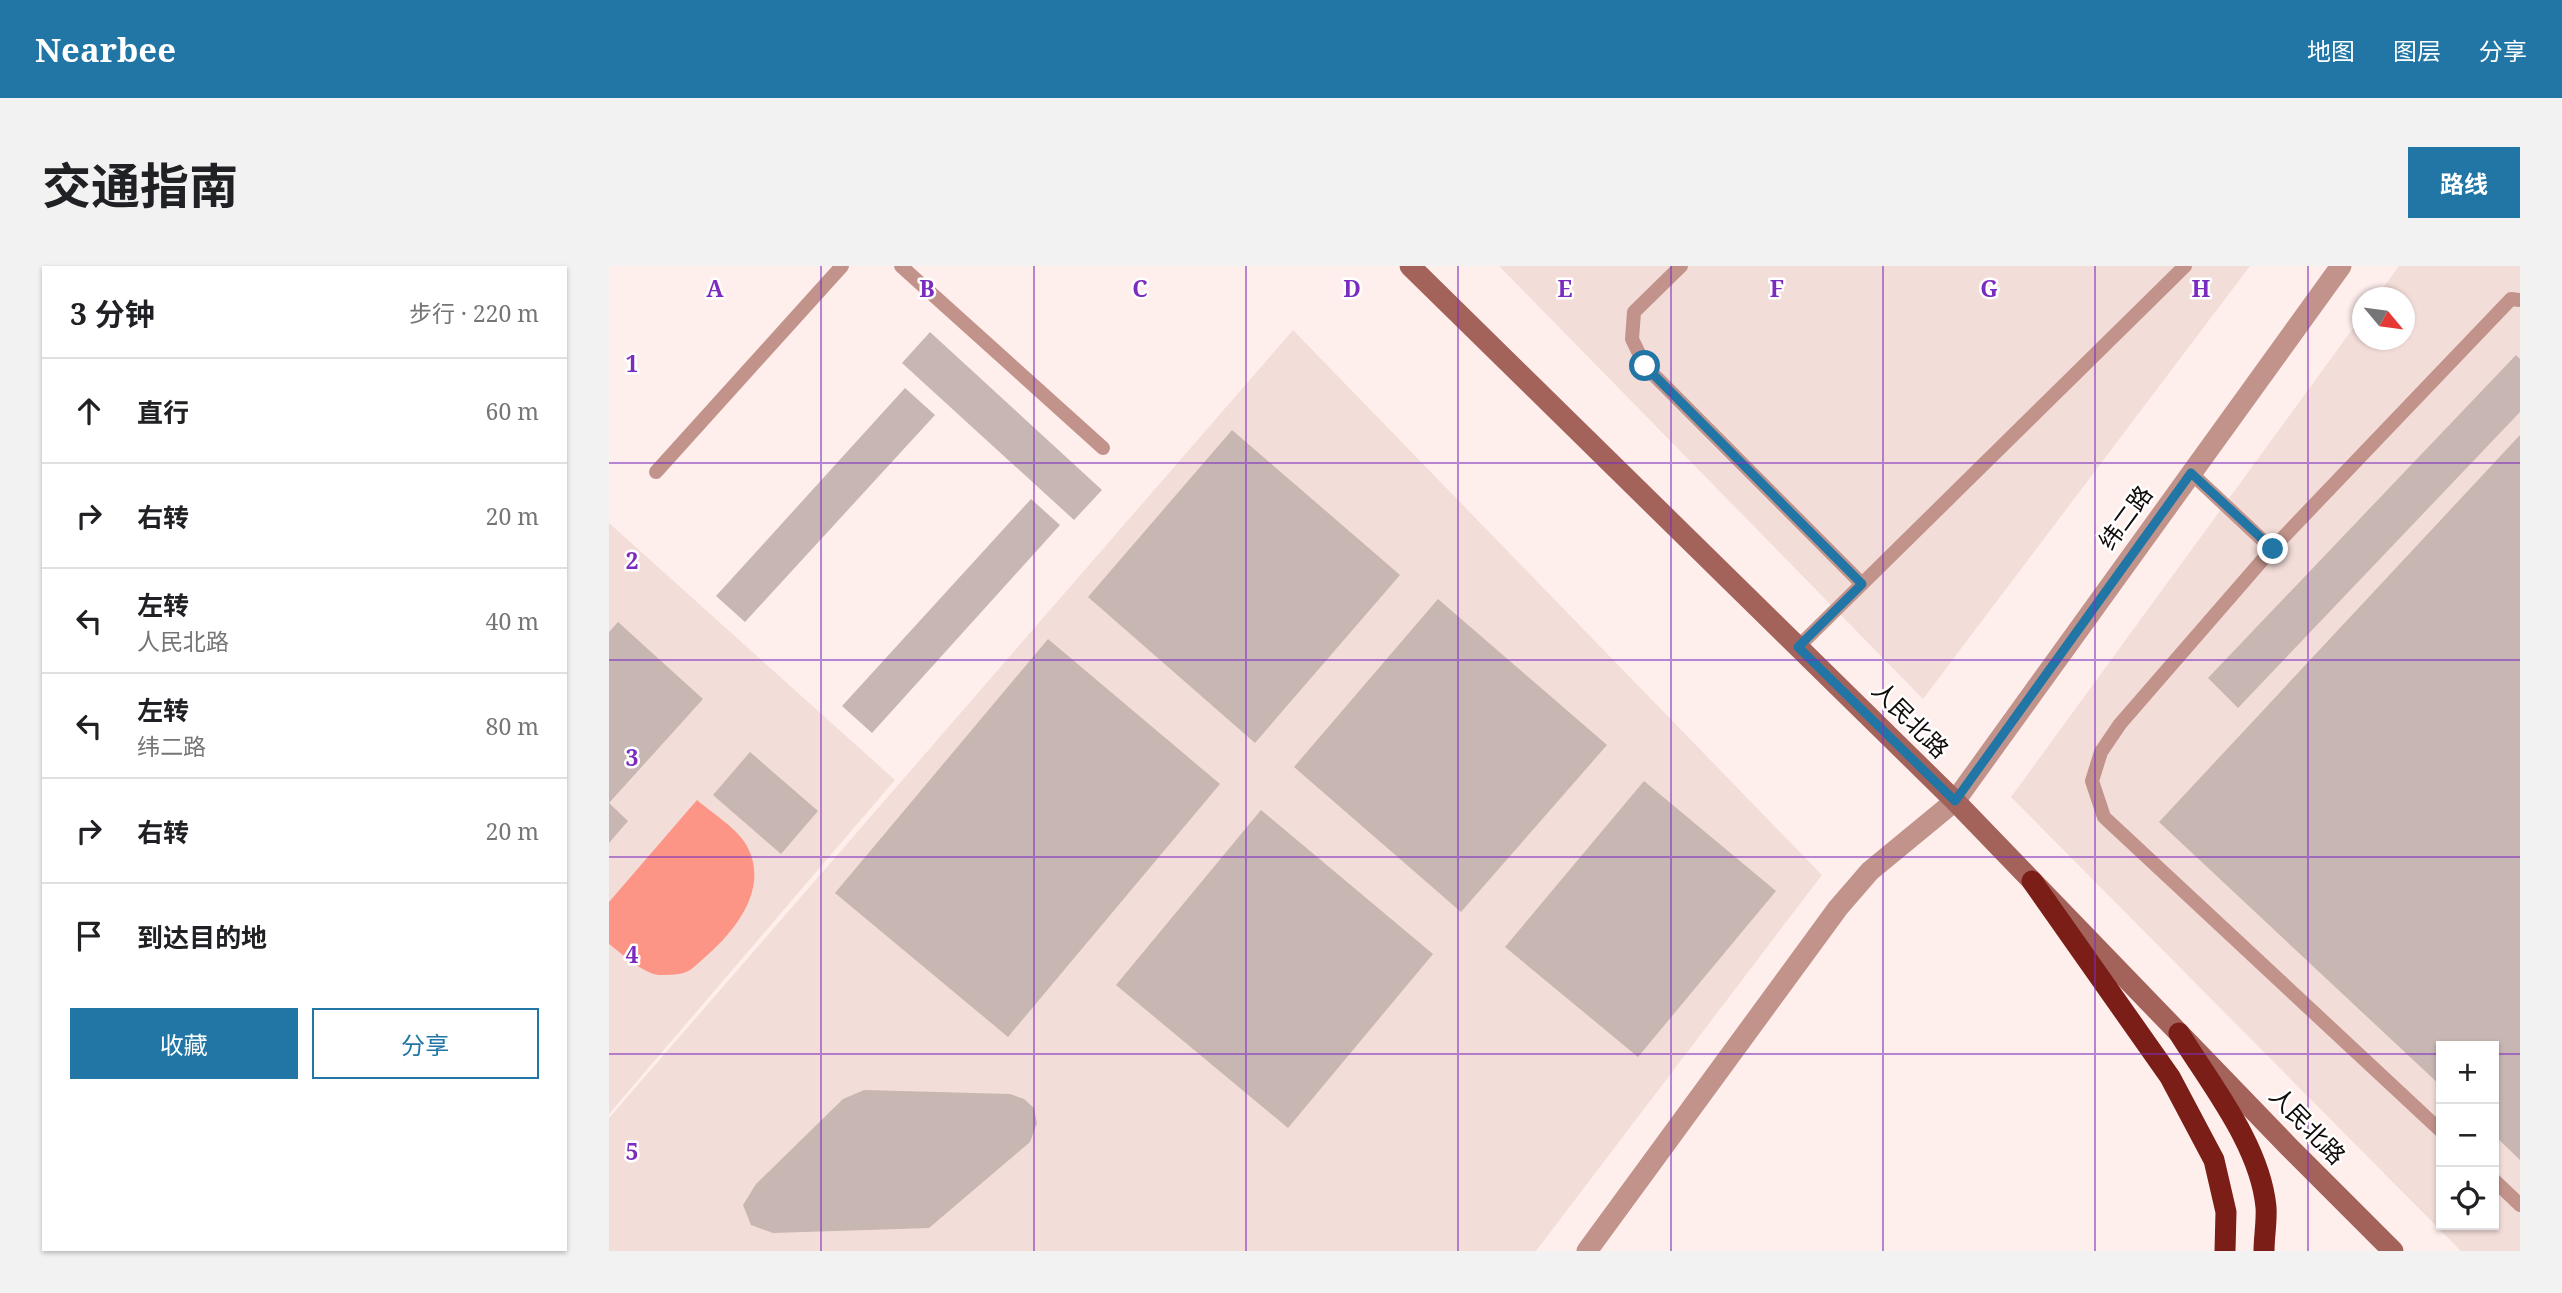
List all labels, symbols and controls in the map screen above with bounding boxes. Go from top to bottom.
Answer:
text: Nearbee [35,27,176,72]
text: 地图 [2307,34,2355,67]
text: 图层 [2393,34,2441,67]
text: 分享 [2479,34,2527,67]
button: 路线 [2408,147,2520,218]
text: 交通指南 [42,152,238,218]
text: A [706,272,724,304]
text: B [919,272,935,304]
text: C [1132,272,1148,304]
text: D [1343,272,1361,304]
text: E [1557,272,1573,304]
text: F [1770,272,1784,304]
text: G [1980,272,1998,304]
text: H [2192,272,2211,304]
north arrow [2352,287,2415,350]
text: 3 分钟 [70,293,155,334]
text: 步行 · 220 m [409,297,539,329]
text: 1 [626,347,639,379]
route start [1629,350,1660,381]
icon: ahead [70,392,108,430]
text: 直行 [137,394,189,430]
text: 60 m [486,395,539,427]
street label: 纬二路 [2090,478,2159,556]
icon: right [70,497,108,535]
text: 右转 [137,499,189,535]
text: 20 m [486,500,539,532]
route end [2257,533,2288,564]
text: 2 [626,544,639,576]
text: 左转 [137,587,189,623]
icon: left [70,602,108,640]
text: 40 m [486,605,539,637]
text: 人民北路 [137,625,229,657]
street label: 人民北路 [1865,673,1957,765]
text: 左转 [137,692,189,728]
icon: left [70,707,108,745]
text: 80 m [486,710,539,742]
text: 纬二路 [137,730,206,762]
text: 3 [626,741,639,773]
icon: right [70,812,108,850]
text: 右转 [137,814,189,850]
text: 20 m [486,815,539,847]
icon: arrive [70,917,108,955]
text: 到达目的地 [137,919,267,955]
text: 4 [626,938,639,970]
button: 收藏 [70,1008,298,1079]
button: 分享 [312,1008,539,1079]
map controls [2436,1041,2499,1230]
button: + [2436,1041,2499,1104]
street label: 人民北路 [2263,1079,2353,1171]
button: − [2436,1104,2499,1167]
text: 5 [626,1135,639,1167]
button: locate [2436,1167,2499,1230]

